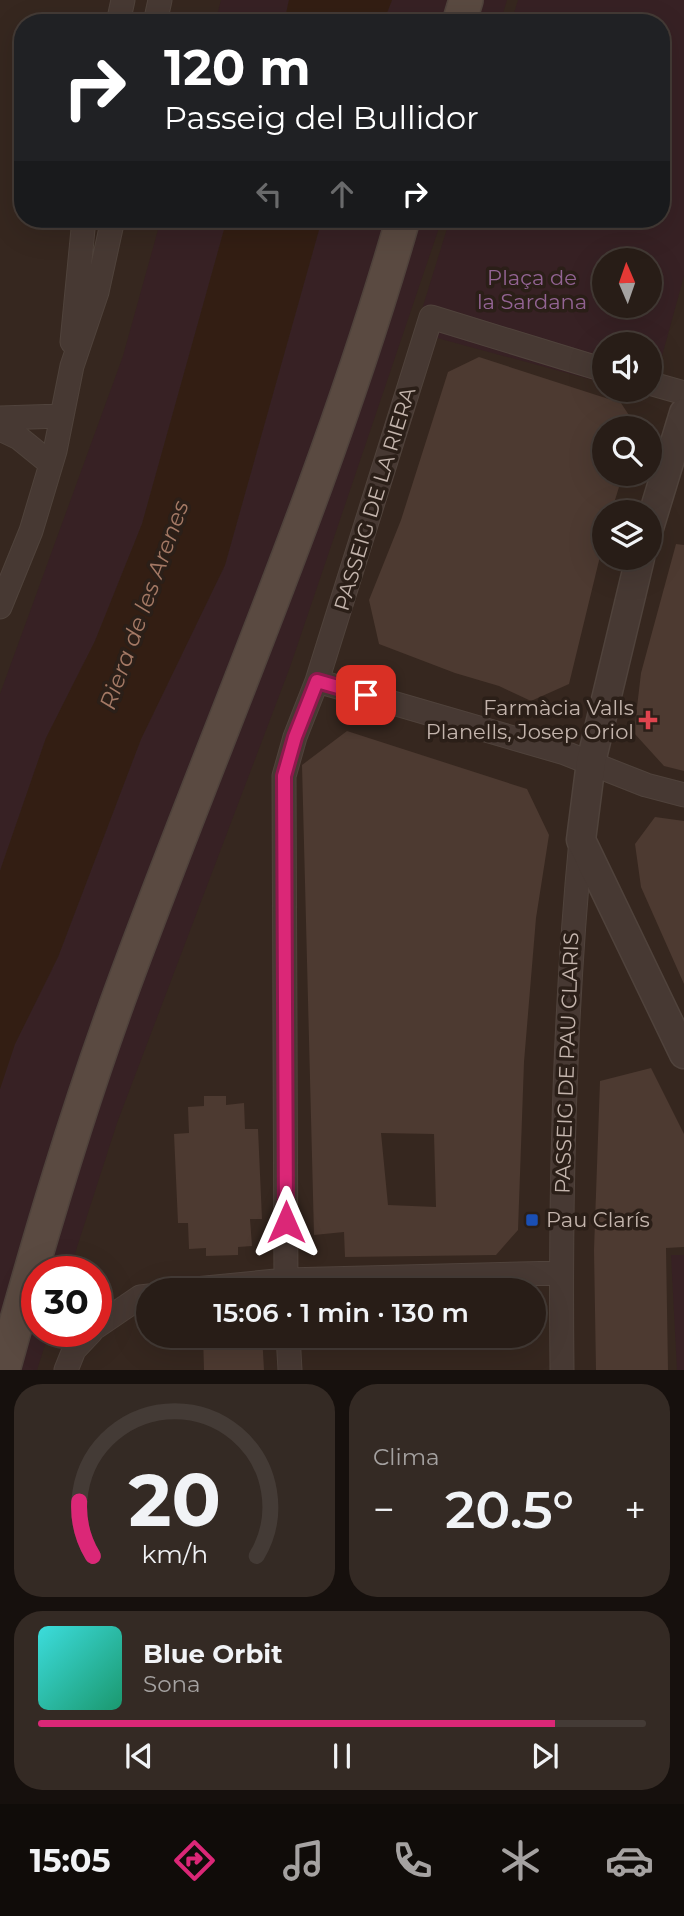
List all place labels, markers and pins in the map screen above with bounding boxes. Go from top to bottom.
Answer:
pin [336,665,396,725]
place label: Farmàcia Valls Planells, Josep Oriol [426,695,634,744]
marker: Farmàcia Valls Planells, Josep Oriol [640,712,656,728]
place label: Pau Clarís [546,1207,650,1232]
marker: Pau Clarís [524,1212,540,1228]

